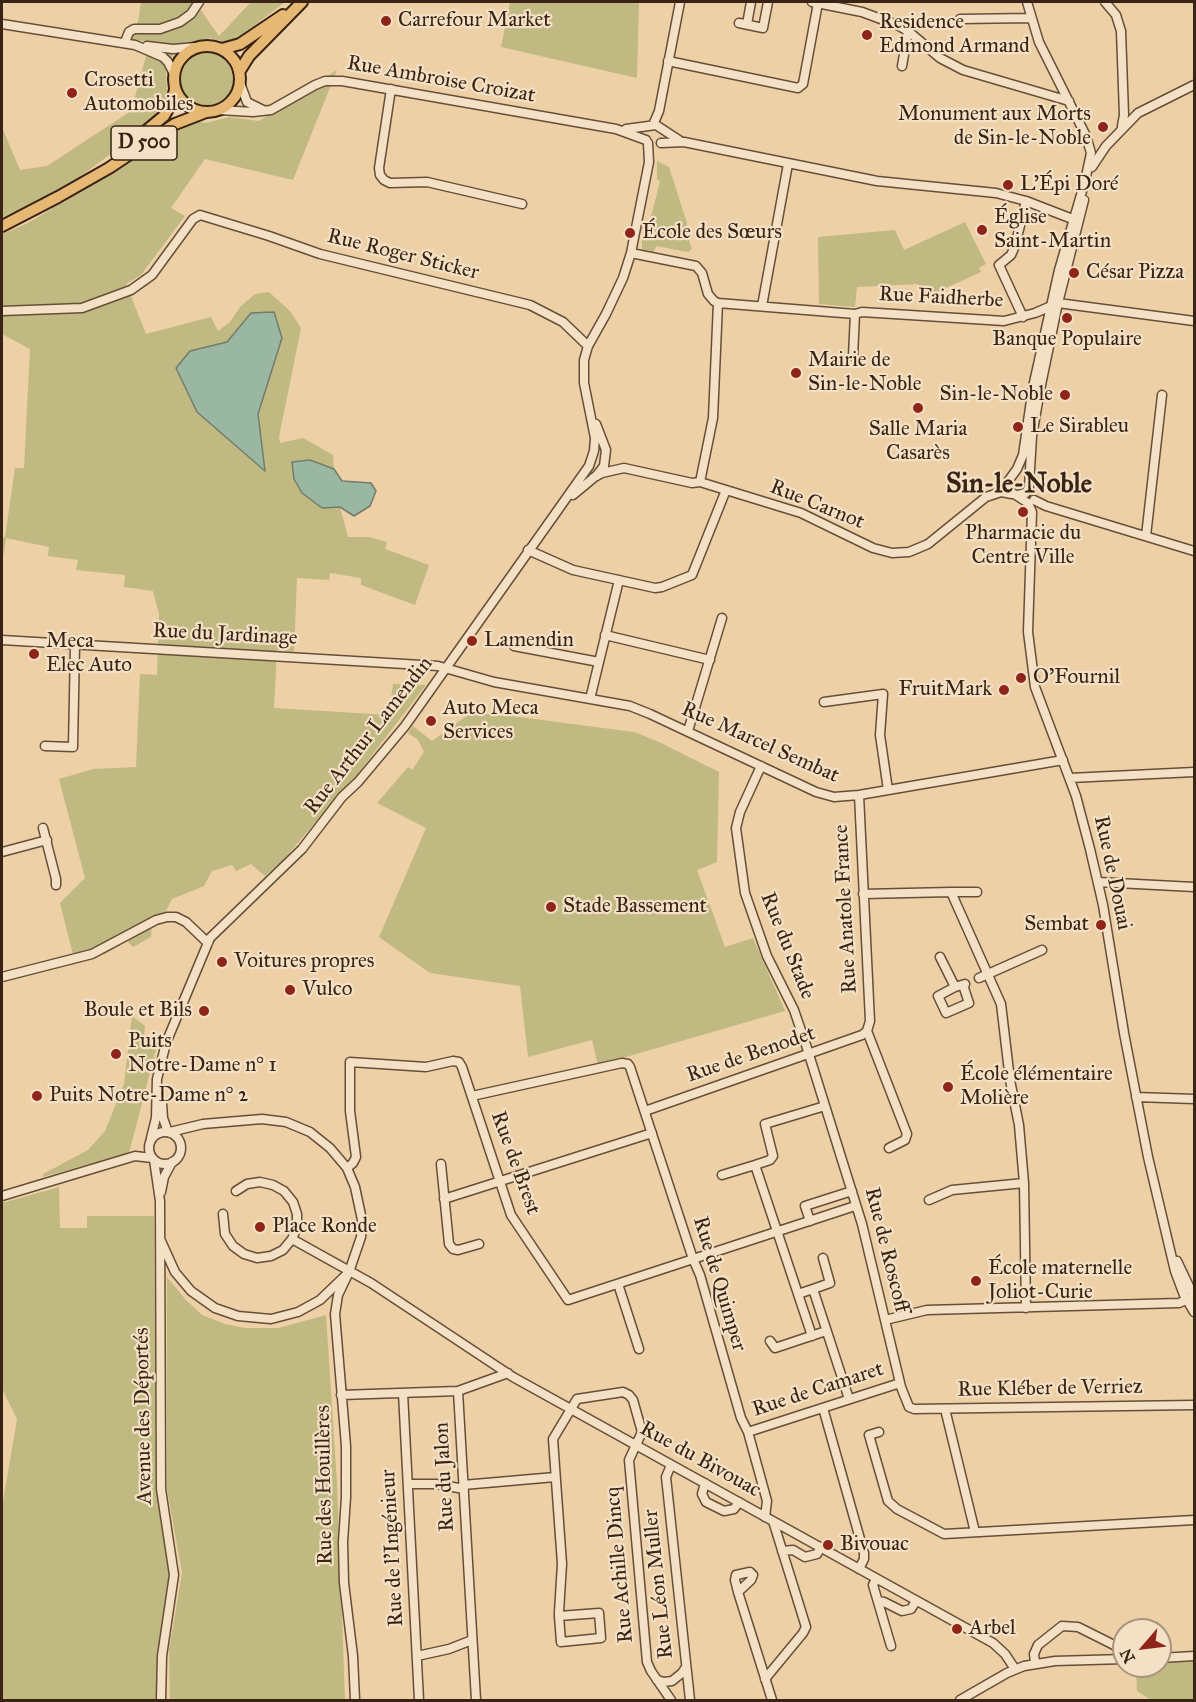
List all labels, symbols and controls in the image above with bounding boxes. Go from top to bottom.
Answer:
place label: Carrefour Market [398,8,551,34]
place label: Residence Edmond Armand [879,10,1030,60]
marker: Carrefour Market [379,14,393,28]
marker: Residence Edmond Armand [860,28,874,42]
street label: Rue Ambroise Croizat [345,51,537,109]
place label: Crosetti Automobiles [84,68,193,118]
marker: Crosetti Automobiles [65,86,79,100]
place label: Monument aux Morts de Sin-le-Noble [898,102,1091,152]
marker: Monument aux Morts de Sin-le-Noble [1096,120,1110,134]
road number: D 500 [111,126,177,160]
place label: L'Épi Doré [1020,172,1119,198]
marker: L'Épi Doré [1001,178,1015,192]
place label: Église Saint-Martin [994,205,1111,255]
place label: École des Sœurs [642,220,782,246]
marker: Église Saint-Martin [975,223,989,237]
street label: Rue Roger Sticker [324,224,482,286]
marker: École des Sœurs [623,226,637,240]
place label: César Pizza [1086,260,1184,286]
marker: César Pizza [1067,266,1081,280]
street label: Rue Faidherbe [878,282,1004,314]
marker: Banque Populaire [1060,311,1074,325]
place label: Banque Populaire [992,327,1142,353]
place label: Mairie de Sin-le-Noble [808,348,921,398]
marker: Mairie de Sin-le-Noble [789,366,803,380]
place label: Sin-le-Noble [940,382,1053,408]
marker: Sin-le-Noble [1058,388,1072,402]
marker: Salle Maria Casarès [911,401,925,415]
place label: Le Sirableu [1030,414,1129,440]
place label: Salle Maria Casarès [869,417,967,467]
marker: Le Sirableu [1011,420,1025,434]
district label: Sin-le-Noble [946,469,1092,501]
street label: Rue Carnot [766,475,868,535]
marker: Pharmacie du Centre Ville [1016,505,1030,519]
place label: Pharmacie du Centre Ville [965,521,1081,571]
street label: Rue du Jardinage [152,619,298,651]
place label: Lamendin [484,628,574,654]
place label: Meca Elec Auto [46,629,132,679]
marker: Lamendin [465,634,479,648]
marker: Meca Elec Auto [27,647,41,661]
street label: Rue Arthur Lamendin [300,652,438,820]
place label: O'Fournil [1033,665,1120,691]
marker: O'Fournil [1014,671,1028,685]
place label: FruitMark [899,677,992,703]
marker: FruitMark [997,683,1011,697]
place label: Auto Meca Services [443,696,539,746]
street label: Rue Marcel Sembat [677,697,843,789]
marker: Auto Meca Services [424,714,438,728]
street label: Rue de Douai [1088,814,1136,932]
street label: Rue Anatole France [829,824,863,994]
street label: Rue du Stade [754,889,820,1003]
place label: Stade Bassement [563,894,707,920]
marker: Stade Bassement [544,900,558,914]
place label: Sembat [1024,912,1089,938]
marker: Sembat [1094,918,1108,932]
place label: Voitures propres [234,949,374,975]
marker: Voitures propres [215,955,229,969]
place label: Vulco [302,977,352,1003]
marker: Vulco [283,983,297,997]
place label: Boule et Bils [84,998,192,1024]
marker: Boule et Bils [197,1004,211,1018]
street label: Rue de Benodet [683,1021,819,1089]
place label: Puits Notre-Dame n° 1 [128,1029,277,1079]
marker: Puits Notre-Dame n° 1 [109,1047,123,1061]
place label: École élémentaire Molière [960,1062,1113,1112]
marker: École élémentaire Molière [941,1080,955,1094]
place label: Puits Notre-Dame n° 2 [49,1083,248,1109]
marker: Puits Notre-Dame n° 2 [30,1089,44,1103]
street label: Rue de Brest [485,1108,545,1218]
street label: Rue de Roscoff [858,1185,914,1315]
place label: Place Ronde [272,1214,377,1240]
street label: Rue de Quimper [687,1214,751,1354]
marker: Place Ronde [253,1220,267,1234]
place label: École maternelle Joliot-Curie [988,1256,1132,1306]
marker: École maternelle Joliot-Curie [969,1274,983,1288]
street label: Avenue des Déportés [130,1327,158,1505]
street label: Rue de Camaret [749,1357,887,1423]
street label: Rue Kléber de Verriez [957,1375,1143,1403]
street label: Rue des Houillères [311,1405,339,1565]
street label: Rue du Bivouac [635,1416,765,1504]
street label: Rue du Jalon [430,1421,460,1533]
street label: Rue de l'Ingénieur [376,1469,410,1627]
street label: Rue Achille Dincq [601,1486,639,1644]
street label: Rue Léon Muller [639,1508,679,1660]
place label: Bivouac [840,1532,909,1558]
marker: Bivouac [821,1538,835,1552]
place label: Arbel [969,1616,1016,1642]
north arrow [1112,1618,1172,1678]
marker: Arbel [950,1622,964,1636]
text: N [1116,1645,1139,1666]

